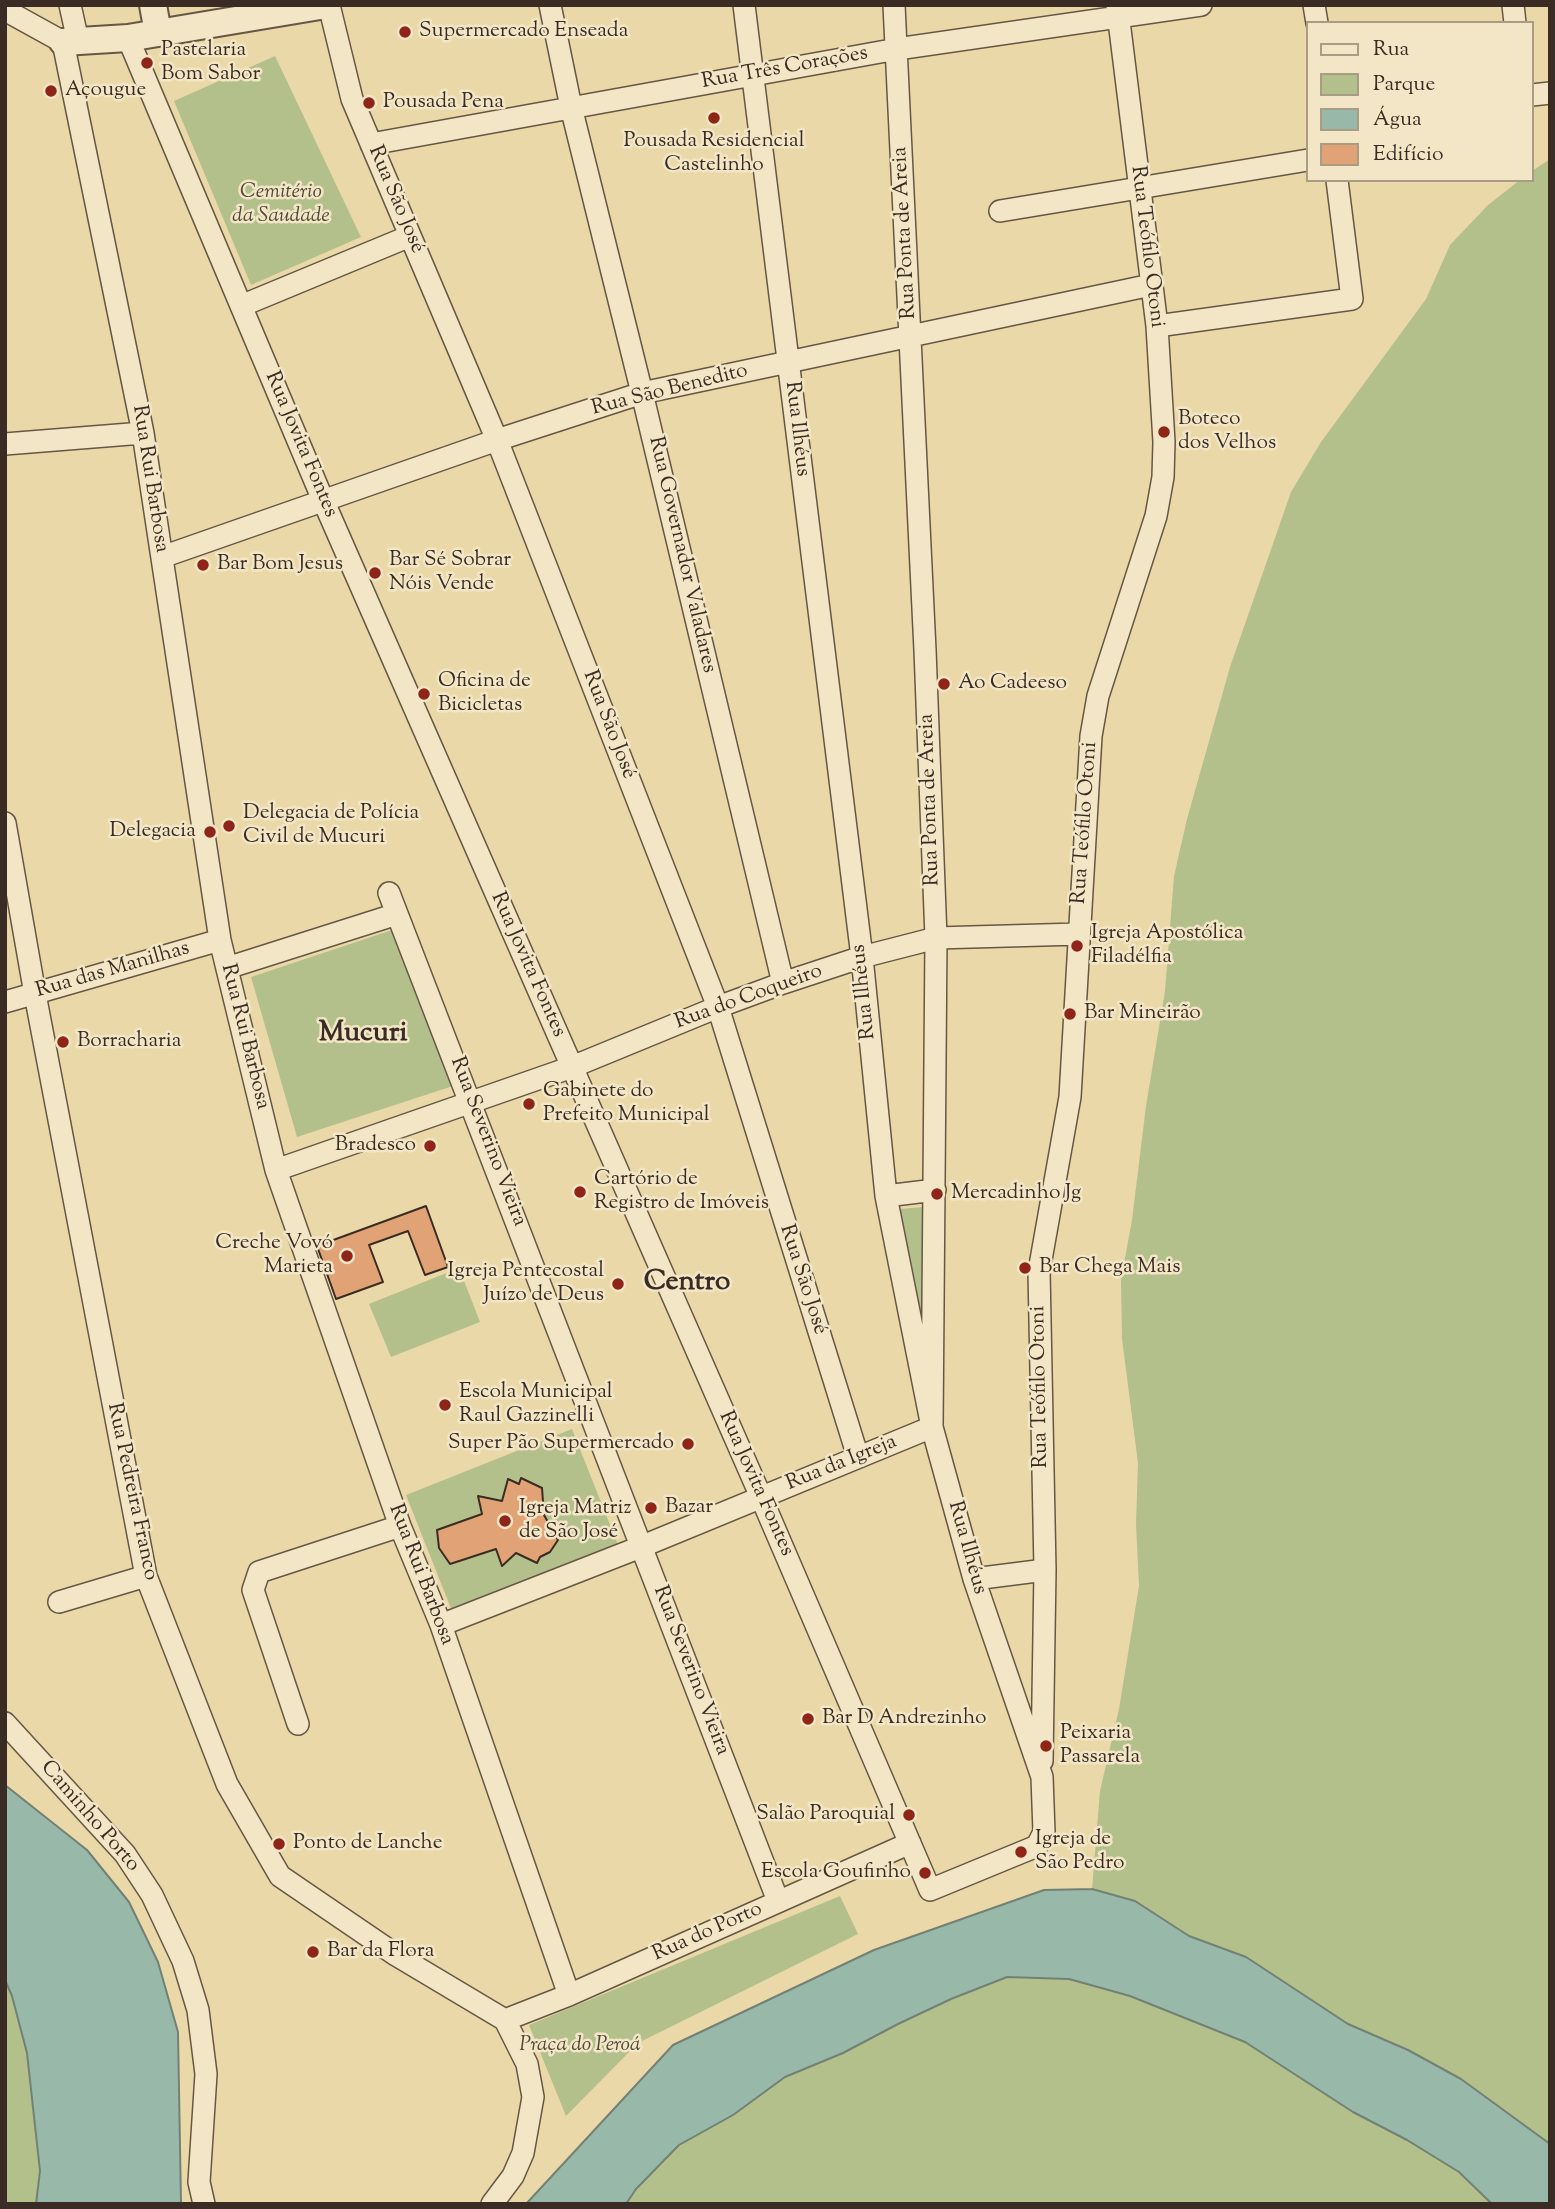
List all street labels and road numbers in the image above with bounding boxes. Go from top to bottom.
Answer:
street label: Rua Três Corações [700,42,870,96]
street label: Rua São José [361,143,429,257]
street label: Rua Ponta de Areia [889,146,923,320]
street label: Rua Teófilo Otoni [1124,165,1168,329]
street label: Rua São Benedito [589,359,751,423]
street label: Rua Jovita Fontes [258,368,342,522]
street label: Rua Ilhéus [778,380,814,478]
street label: Rua Rui Barbosa [125,403,173,555]
street label: Rua Governador Valadares [642,434,720,676]
street label: Rua São José [576,667,640,783]
street label: Rua Ponta de Areia [915,713,947,887]
street label: Rua Teófilo Otoni [1068,741,1104,905]
street label: Rua Jovita Fontes [484,889,570,1041]
street label: Rua das Manilhas [33,937,193,1005]
street label: Rua Ilhéus [847,943,883,1041]
street label: Rua do Coqueiro [672,960,826,1036]
street label: Rua Rui Barbosa [214,962,274,1112]
street label: Rua Severino Vieira [443,1054,531,1230]
street label: Rua São José [772,1222,832,1338]
street label: Rua Teófilo Otoni [1027,1305,1055,1469]
street label: Rua Pedreira Franco [100,1401,162,1583]
street label: Rua Jovita Fontes [712,1408,798,1560]
street label: Rua da Igreja [783,1430,901,1498]
street label: Rua Ilhéus [941,1499,991,1597]
street label: Rua Rui Barbosa [382,1501,458,1649]
street label: Rua Severino Vieira [646,1583,734,1759]
street label: Caminho Porto [34,1756,144,1878]
street label: Rua do Porto [649,1898,767,1968]

